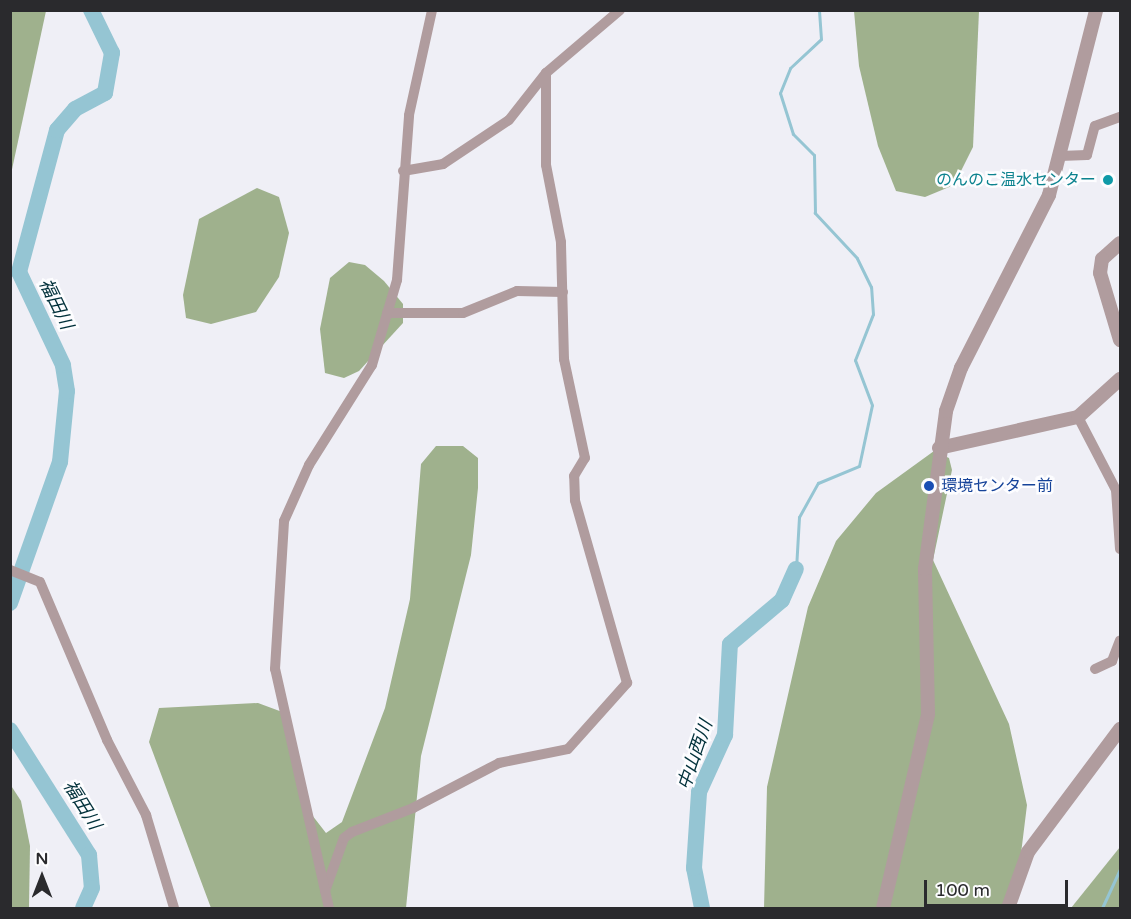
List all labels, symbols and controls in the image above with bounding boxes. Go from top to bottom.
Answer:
place label: のんのこ温水センター [936,170,1096,190]
marker: のんのこ温水センター [1101,173,1115,187]
water label: 福田川 [34,275,78,333]
place label: 環境センター前 [941,476,1053,496]
marker: 環境センター前 [922,479,936,493]
water label: 中山西川 [673,717,717,793]
water label: 福田川 [59,776,105,834]
north arrow [12,847,72,907]
text: N [36,849,48,869]
scale bar [927,868,1071,906]
text: 100 m [935,879,990,901]

